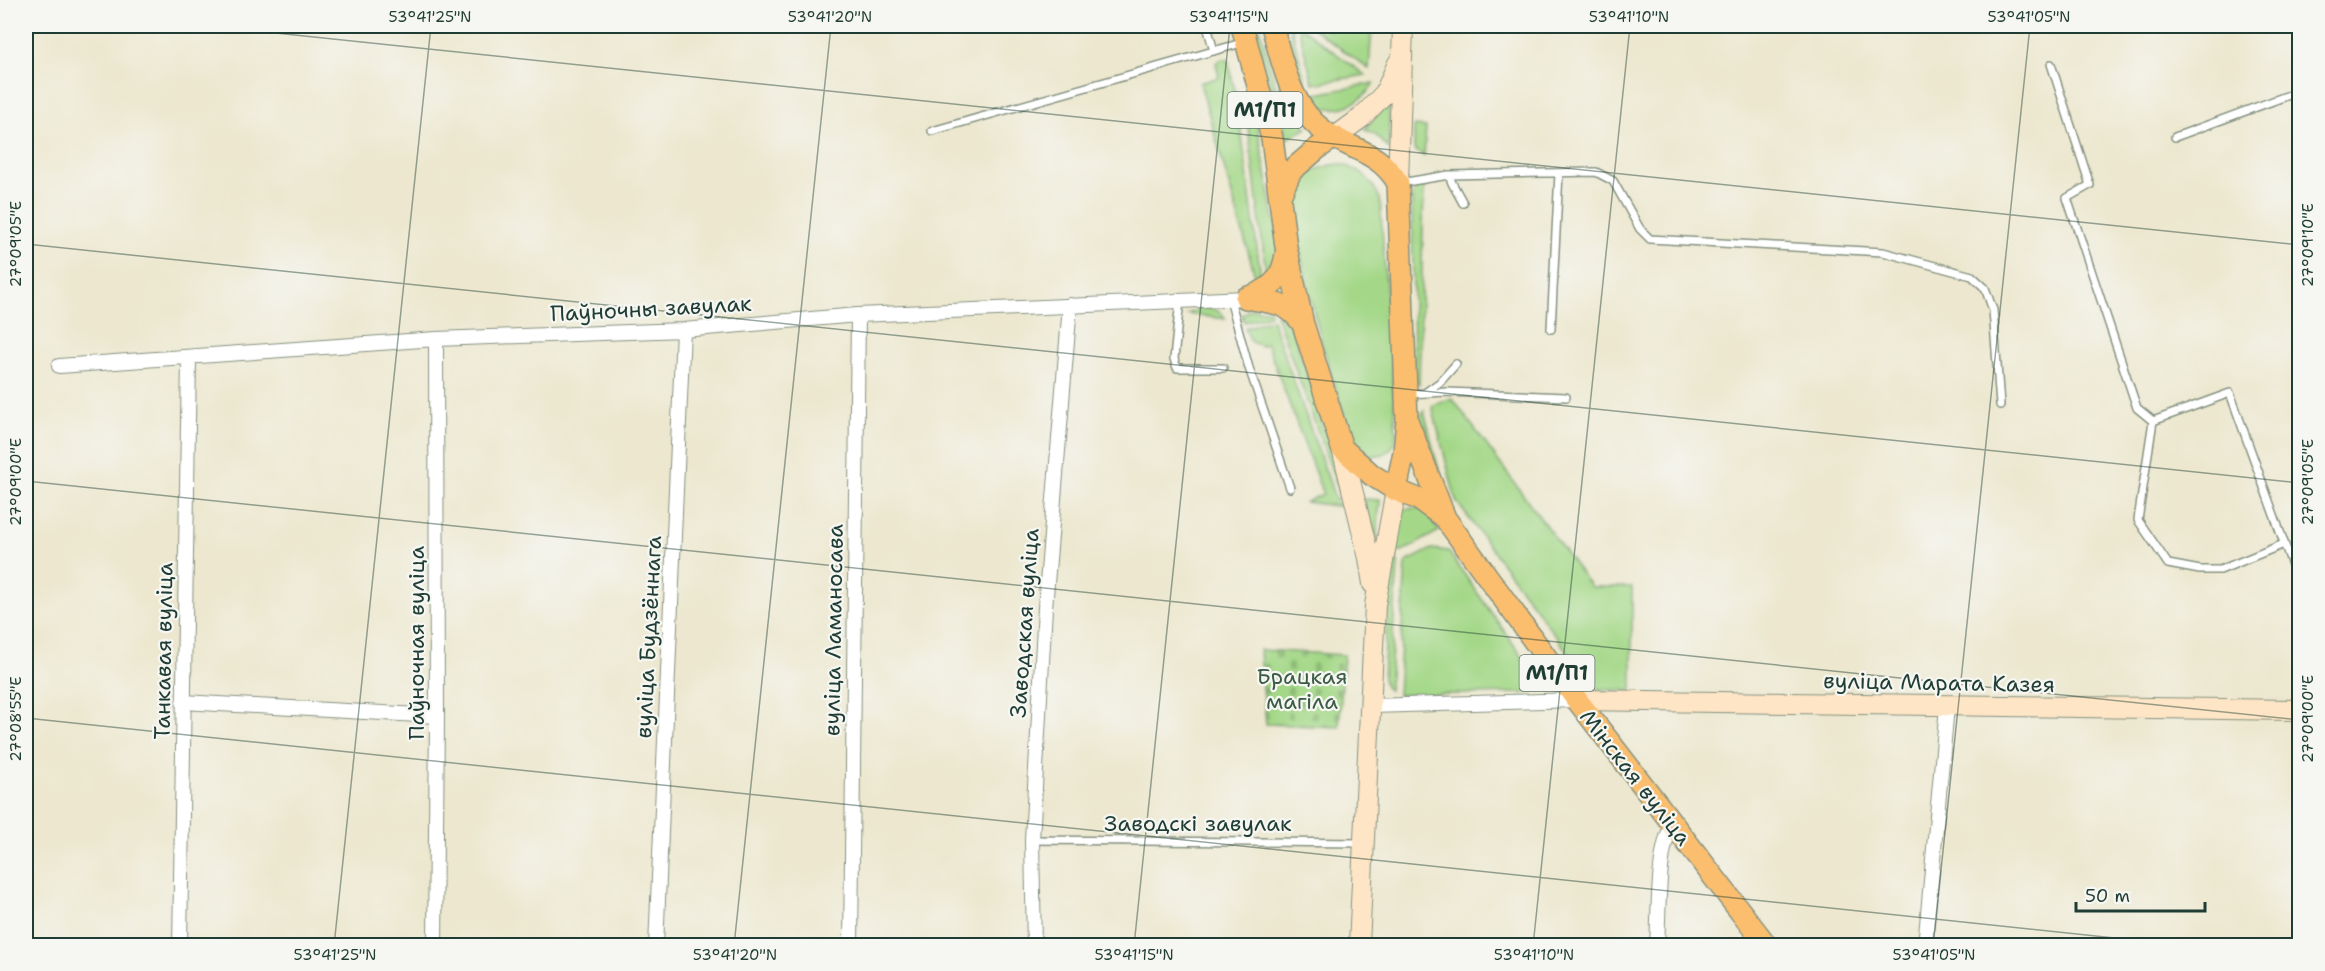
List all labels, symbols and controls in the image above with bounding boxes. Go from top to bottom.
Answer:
text: 53°41'25"N [388,7,472,27]
text: 53°41'20"N [788,7,872,27]
text: 53°41'15"N [1189,7,1269,27]
text: 53°41'10"N [1589,7,1669,27]
text: 53°41'05"N [1987,7,2071,27]
road number: М1/П1 [1228,92,1302,128]
text: 27°09'05"E [6,201,26,287]
text: 27°09'10"E [2298,203,2318,287]
street label: Паўночны завулак [550,289,753,328]
text: 27°09'00"E [6,438,26,526]
text: 27°09'05"E [2298,439,2318,525]
street label: вуліца Ламаносава [817,523,850,736]
street label: Заводская вуліца [1003,527,1046,719]
street label: вуліца Будзённага [629,535,668,739]
street label: Паўночная вуліца [402,546,431,740]
street label: Танкавая вуліца [147,562,180,740]
road number: М1/П1 [1520,655,1594,691]
park label: Брацкая магіла [1256,662,1348,716]
street label: вуліца Марата Казея [1823,666,2055,699]
text: 27°09'00"E [2298,675,2318,763]
text: 27°08'55"E [6,676,26,762]
street label: Мінская вуліца [1573,703,1698,852]
street label: Заводскі завулак [1104,809,1292,838]
scale bar [2076,875,2205,913]
text: 50 m [2085,884,2130,908]
text: 53°41'25"N [293,945,377,965]
text: 53°41'20"N [693,945,777,965]
text: 53°41'15"N [1094,945,1174,965]
text: 53°41'10"N [1494,945,1574,965]
text: 53°41'05"N [1892,945,1976,965]

